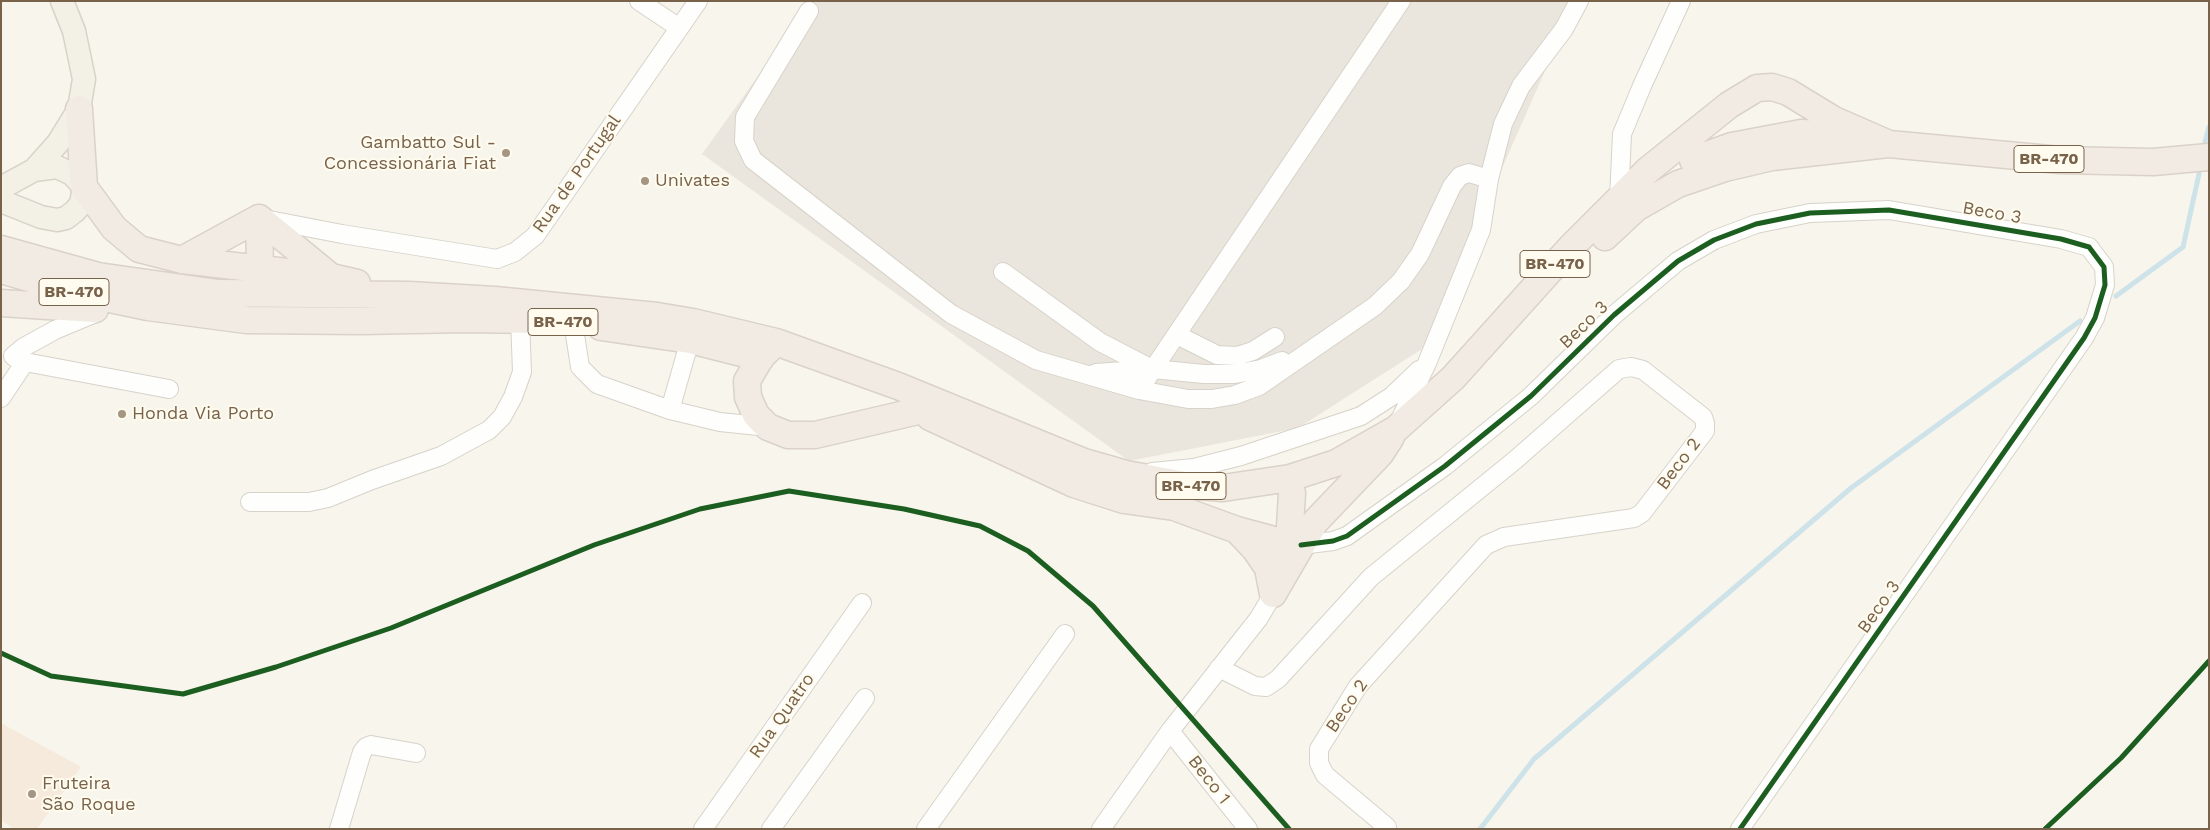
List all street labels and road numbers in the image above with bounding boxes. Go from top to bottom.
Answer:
street label: Rua de Portugal [528,111,626,237]
road number: BR-470 [2014,146,2084,172]
street label: Beco 3 [1961,197,2023,229]
road number: BR-470 [1520,250,1590,278]
road number: BR-470 [39,278,109,306]
street label: Beco 3 [1555,297,1613,353]
road number: BR-470 [528,308,598,336]
street label: Beco 2 [1652,434,1706,494]
road number: BR-470 [1156,472,1226,500]
street label: Beco 3 [1853,576,1905,638]
street label: Rua Quatro [745,669,819,763]
street label: Beco 2 [1321,675,1373,737]
street label: Beco 1 [1183,751,1235,809]

